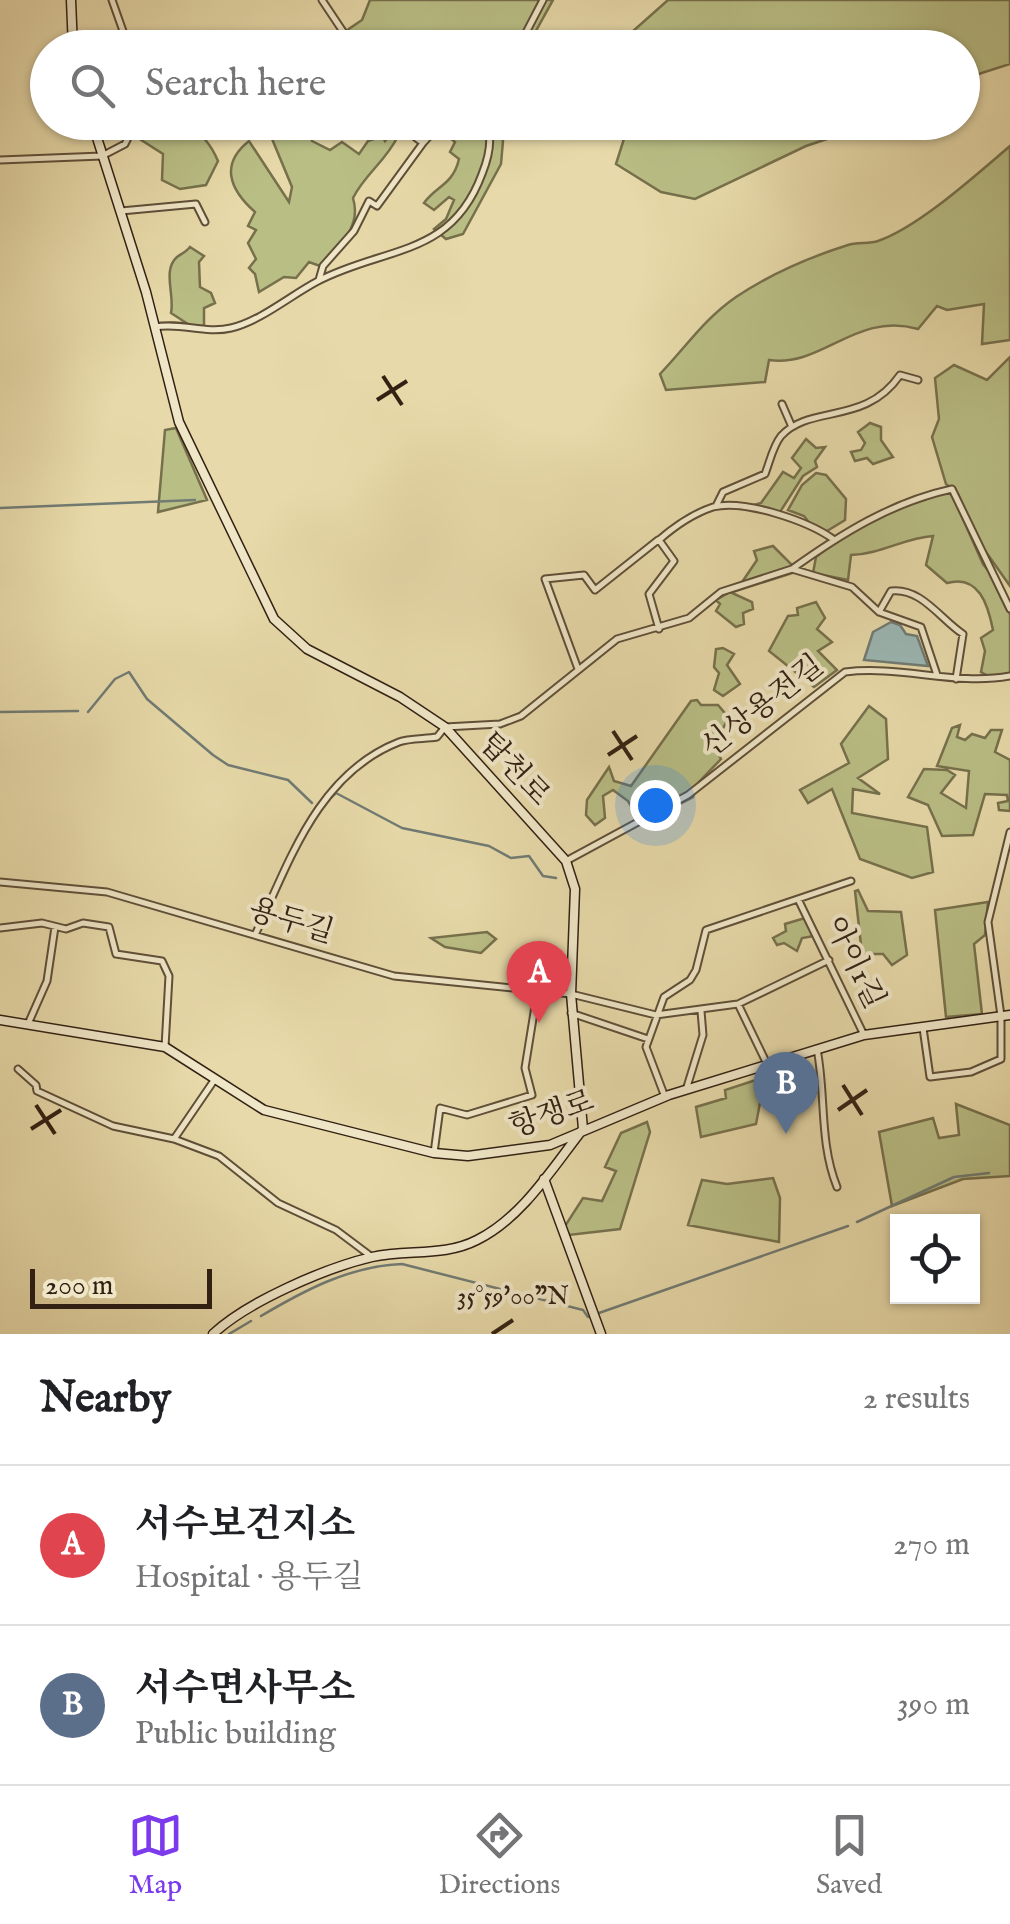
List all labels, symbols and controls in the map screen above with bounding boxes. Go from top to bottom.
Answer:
search box [30,30,980,140]
icon: search [65,58,120,113]
text: Search here [145,61,326,109]
street label: 신상용전길 [694,647,832,767]
street label: 탑천로 [470,725,558,815]
your location [630,780,681,831]
street label: 용두길 [244,891,338,953]
street label: 아이1길 [815,911,893,1015]
pin: A [506,940,572,1023]
pin: B [754,1052,818,1134]
street label: 항쟁로 [505,1083,599,1147]
map controls [890,1214,980,1304]
button: locate [890,1214,980,1304]
scale bar [30,1264,212,1308]
text: 200 m [45,1269,113,1304]
text: 35°59'00"N [457,1281,569,1313]
text: Nearby [40,1373,171,1426]
text: 2 results [863,1379,970,1420]
text: 서수보건지소 [135,1502,355,1550]
text: A [62,1525,83,1566]
text: 270 m [893,1525,970,1566]
text: Hospital · 용두길 [135,1558,364,1599]
text: 서수면사무소 [135,1666,355,1714]
text: B [62,1685,83,1726]
text: 390 m [897,1685,970,1726]
text: Public building [135,1714,336,1755]
tab: Map [128,1808,183,1903]
tab: Directions [438,1808,560,1903]
tab: Saved [816,1808,882,1903]

